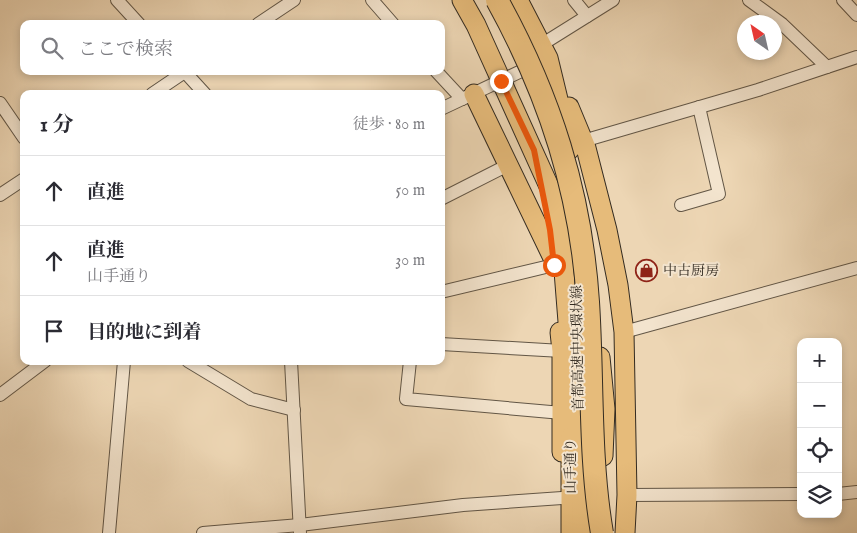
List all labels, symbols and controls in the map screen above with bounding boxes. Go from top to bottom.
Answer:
north arrow [737,15,782,60]
search box [20,20,445,75]
icon: search [38,34,66,62]
text: ここで検索 [78,38,173,62]
route end [490,70,513,93]
text: 1 分 [40,112,73,139]
text: 徒歩 · 80 m [352,115,425,135]
icon: ahead [40,177,68,205]
text: 直進 [87,181,125,205]
text: 50 m [396,181,425,201]
text: 直進 [87,239,125,263]
icon: ahead [40,247,68,275]
text: 30 m [395,251,425,271]
route start [543,254,566,277]
shop icon: 中古厨房 [635,259,659,283]
place label: 中古厨房 [663,262,719,280]
text: 山手通り [87,267,151,287]
street label: 首都高速中央環状線 [568,285,588,411]
icon: arrive [40,317,68,345]
text: 目的地に到着 [87,321,201,345]
map controls [797,338,842,518]
button: + [797,338,842,383]
button: − [797,383,842,428]
button: locate [797,428,842,473]
street label: 山手通り [562,438,580,494]
button: layers [797,473,842,518]

